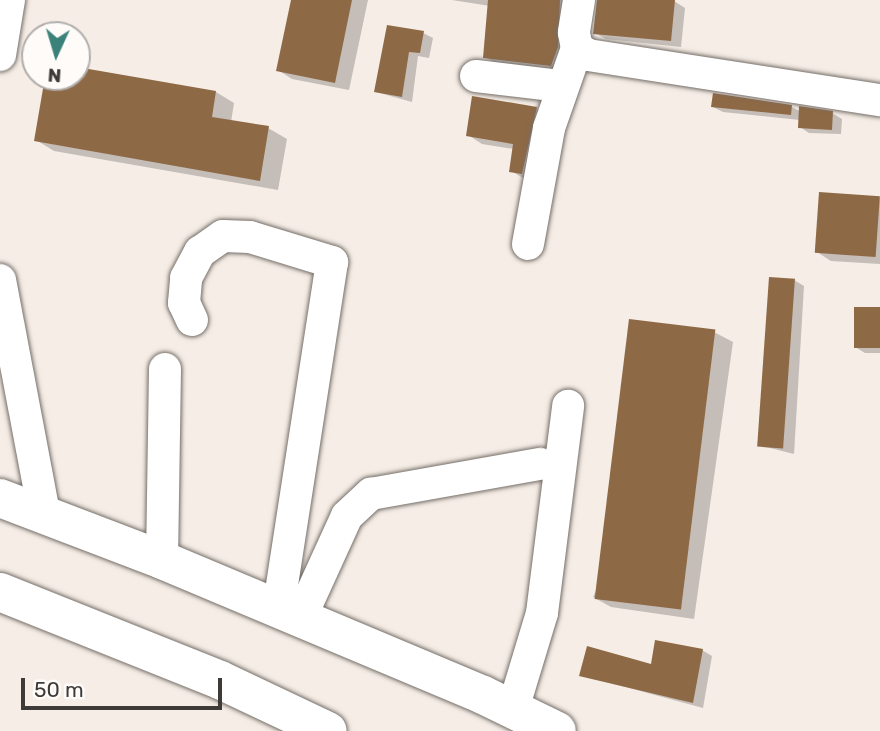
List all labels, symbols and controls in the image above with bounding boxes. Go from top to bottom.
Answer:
north arrow [21,21,91,91]
text: N [47,64,62,87]
scale bar [24,664,226,708]
text: 50 m [34,677,84,702]

